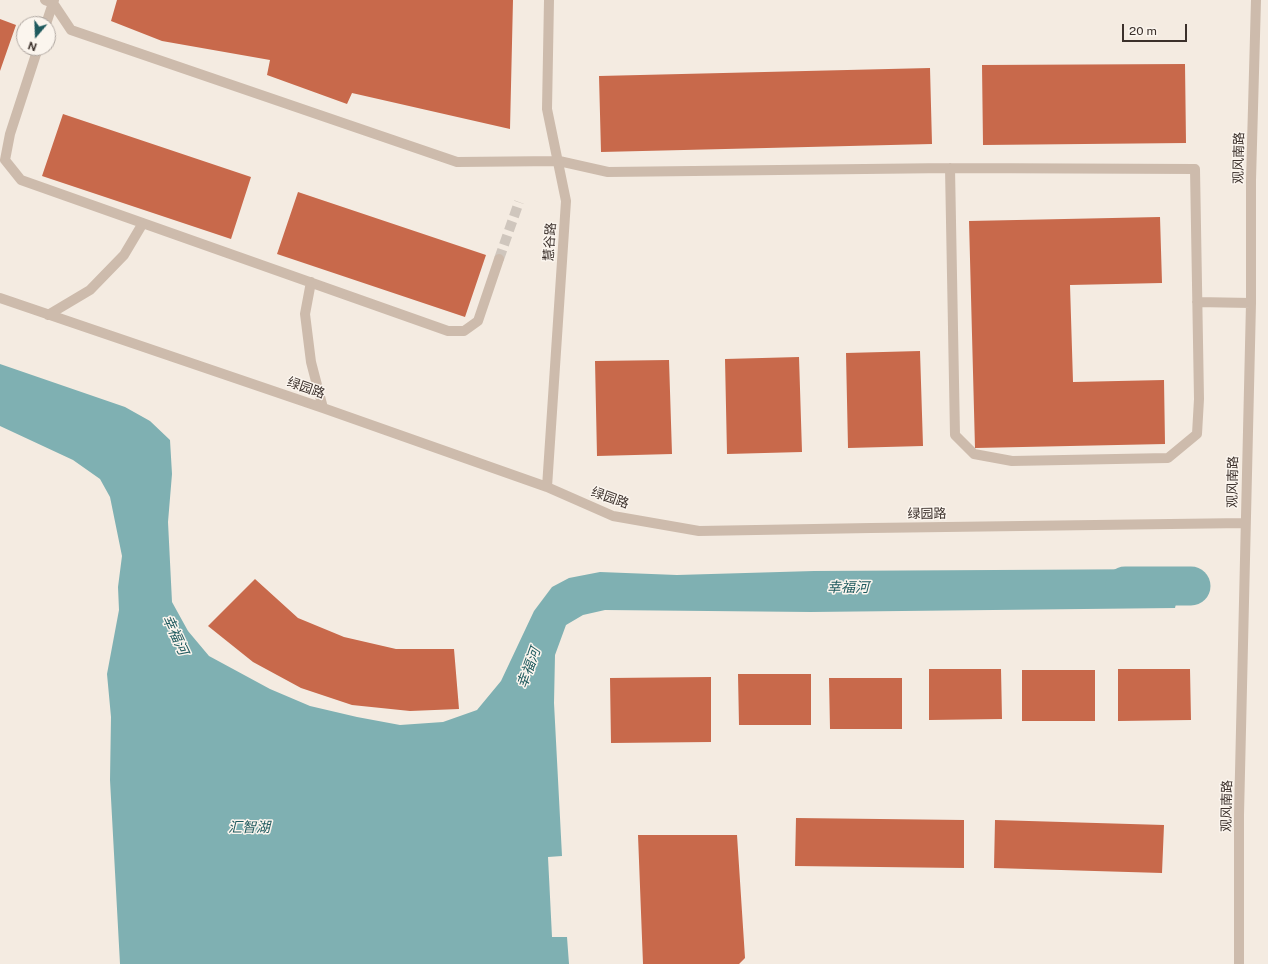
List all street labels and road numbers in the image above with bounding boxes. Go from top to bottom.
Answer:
street label: 观风南路 [1231,132,1247,184]
street label: 慧谷路 [541,222,559,262]
street label: 绿园路 [285,374,327,402]
street label: 观风南路 [1225,456,1241,508]
street label: 绿园路 [589,484,631,512]
street label: 绿园路 [907,506,947,522]
street label: 观风南路 [1219,780,1235,832]

